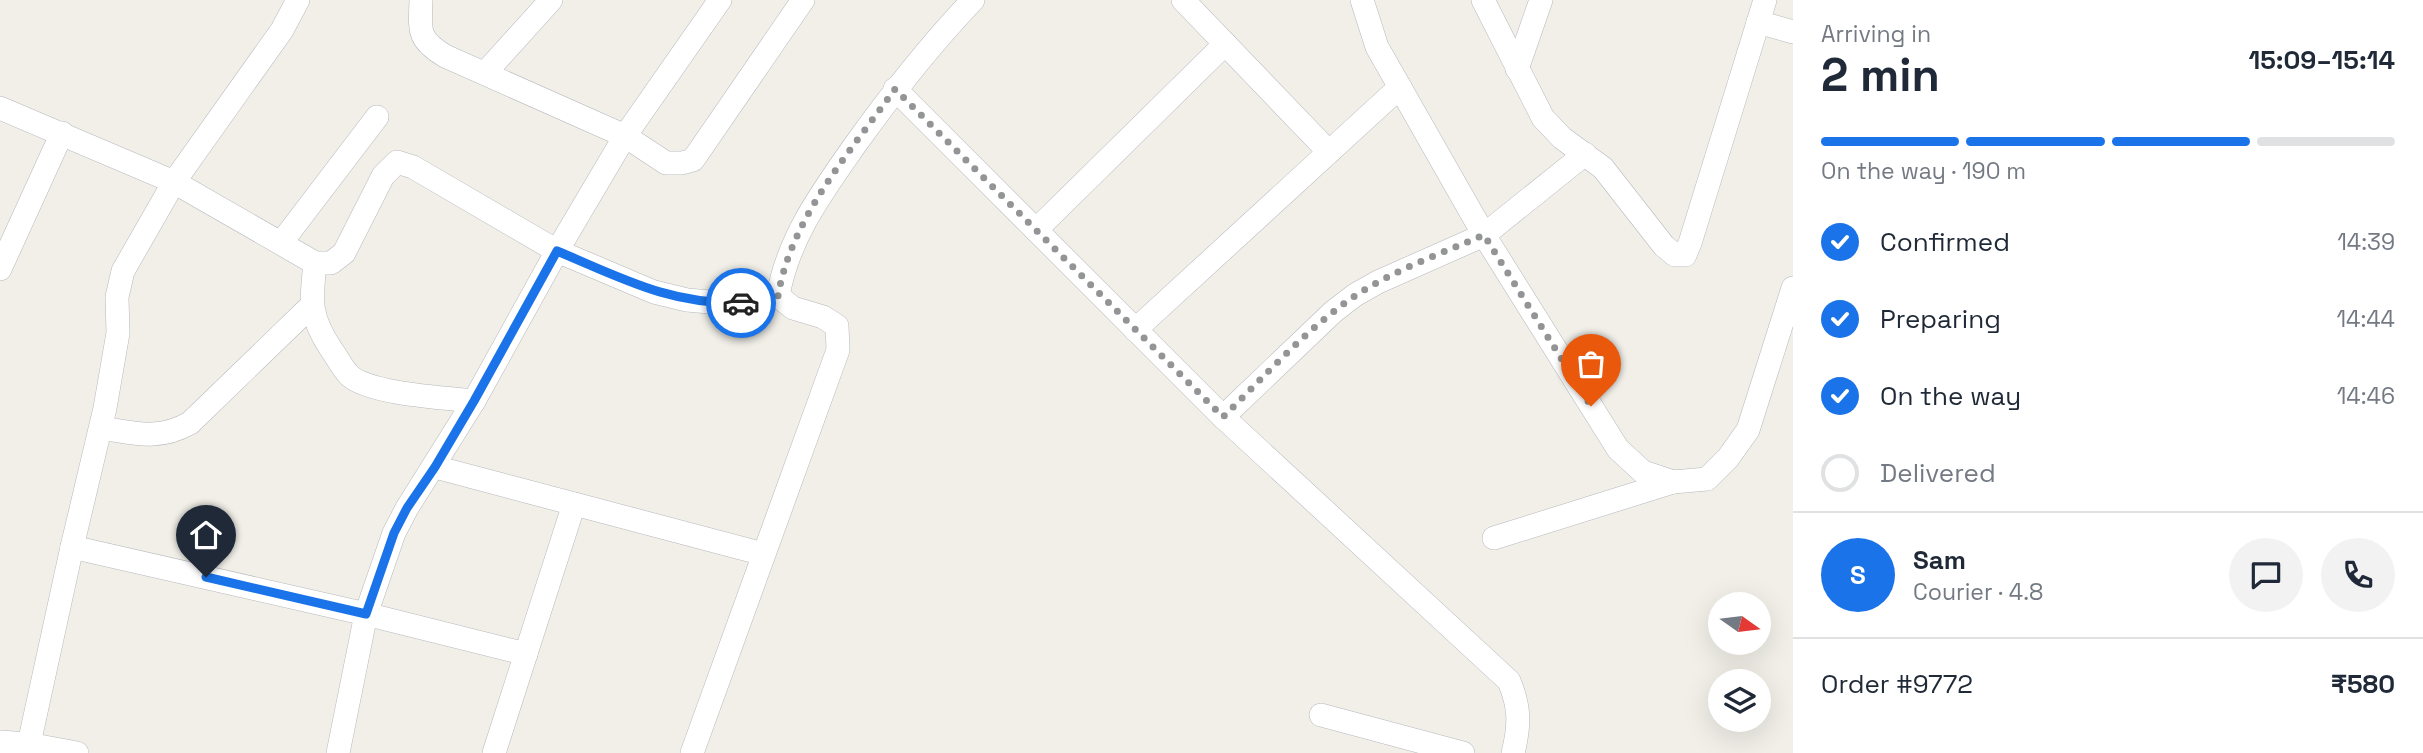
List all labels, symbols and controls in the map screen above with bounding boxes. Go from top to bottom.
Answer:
text: Arriving in [1821,19,1931,49]
text: 15:09–15:14 [2248,43,2395,77]
text: 2 min [1821,46,1940,104]
text: On the way · 190 m [1821,156,2026,186]
icon: check [1821,223,1859,261]
text: Confirmed [1880,225,2010,259]
text: 14:39 [2337,227,2395,257]
courier [706,268,776,338]
icon: car [722,284,760,322]
icon: check [1821,300,1859,338]
text: Preparing [1880,302,2001,336]
text: 14:44 [2336,304,2395,334]
pin [1561,334,1621,406]
icon: bag [1572,345,1610,383]
icon: check [1821,377,1859,415]
text: On the way [1880,379,2021,413]
text: 14:46 [2337,381,2395,411]
text: Delivered [1880,456,1996,490]
pin [176,505,236,577]
icon: home [187,516,225,554]
button: chat [2229,538,2303,612]
button: phone [2321,538,2395,612]
text: Sam [1913,543,1966,577]
text: S [1850,558,1866,592]
text: Courier · 4.8 [1913,577,2043,607]
north arrow [1708,592,1771,654]
map controls [1708,592,1771,732]
text: Order #9772 [1821,667,1973,701]
text: ₹580 [2331,667,2395,701]
button: layers [1708,669,1771,732]

